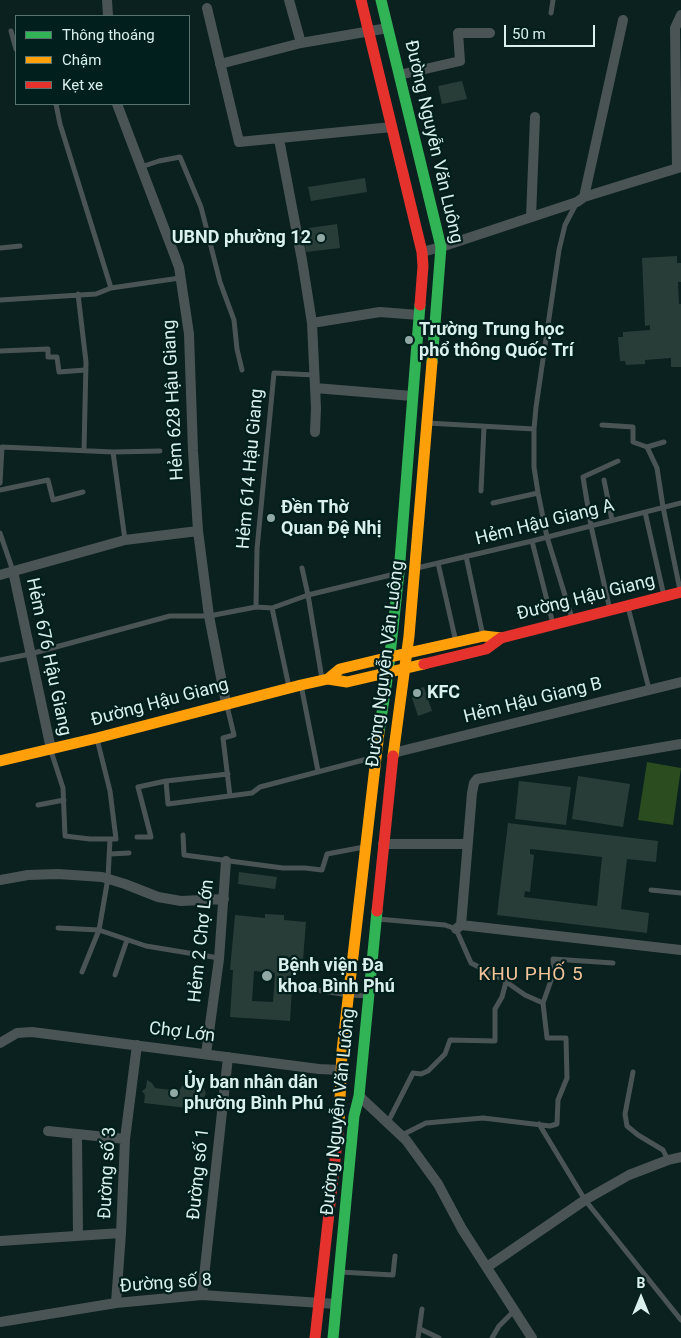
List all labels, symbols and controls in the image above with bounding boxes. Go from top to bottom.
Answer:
legend [15,15,190,105]
scale bar [506,15,597,47]
text: 50 m [512,25,546,43]
text: Thông thoáng [62,26,155,44]
street label: Đường Nguyễn Văn Luông [399,38,467,246]
text: Chậm [62,51,101,69]
text: Kẹt xe [62,76,103,94]
place label: UBND phường 12 [172,227,311,249]
marker: UBND phường 12 [315,232,327,244]
street label: Hẻm 628 Hậu Giang [159,319,189,481]
place label: Trường Trung học phổ thông Quốc Trí [419,319,574,362]
marker: Trường Trung học phổ thông Quốc Trí [403,334,415,346]
street label: Hẻm 614 Hậu Giang [233,388,269,550]
street label: Hẻm Hậu Giang A [473,495,617,551]
place label: Đền Thờ Quan Đệ Nhị [281,497,381,540]
marker: Đền Thờ Quan Đệ Nhị [265,512,277,524]
street label: Đường Nguyễn Văn Luông [363,559,409,769]
street label: Đường Hậu Giang [515,570,657,626]
street label: Hẻm 676 Hậu Giang [21,576,75,738]
street label: Hẻm Hậu Giang B [462,673,604,729]
street label: Đường Hậu Giang [89,674,231,732]
place label: KFC [427,682,460,704]
marker: KFC [411,687,423,699]
street label: Hẻm 2 Chợ Lớn [185,878,219,1004]
place label: Bệnh viện Đa khoa Bình Phú [278,955,395,998]
district label: KHU PHỐ 5 [477,964,585,986]
marker: Bệnh viện Đa khoa Bình Phú [260,969,274,983]
street label: Đường Nguyễn Văn Luông [317,1007,361,1217]
street label: Chợ Lớn [148,1018,216,1048]
place label: Ủy ban nhân dân phường Bình Phú [184,1072,323,1114]
marker: Ủy ban nhân dân phường Bình Phú [168,1087,180,1099]
street label: Đường số 3 [95,1126,121,1220]
street label: Đường số 1 [183,1127,215,1221]
street label: Đường số 8 [119,1270,213,1298]
north arrow [616,1273,666,1323]
text: B [637,1275,645,1291]

